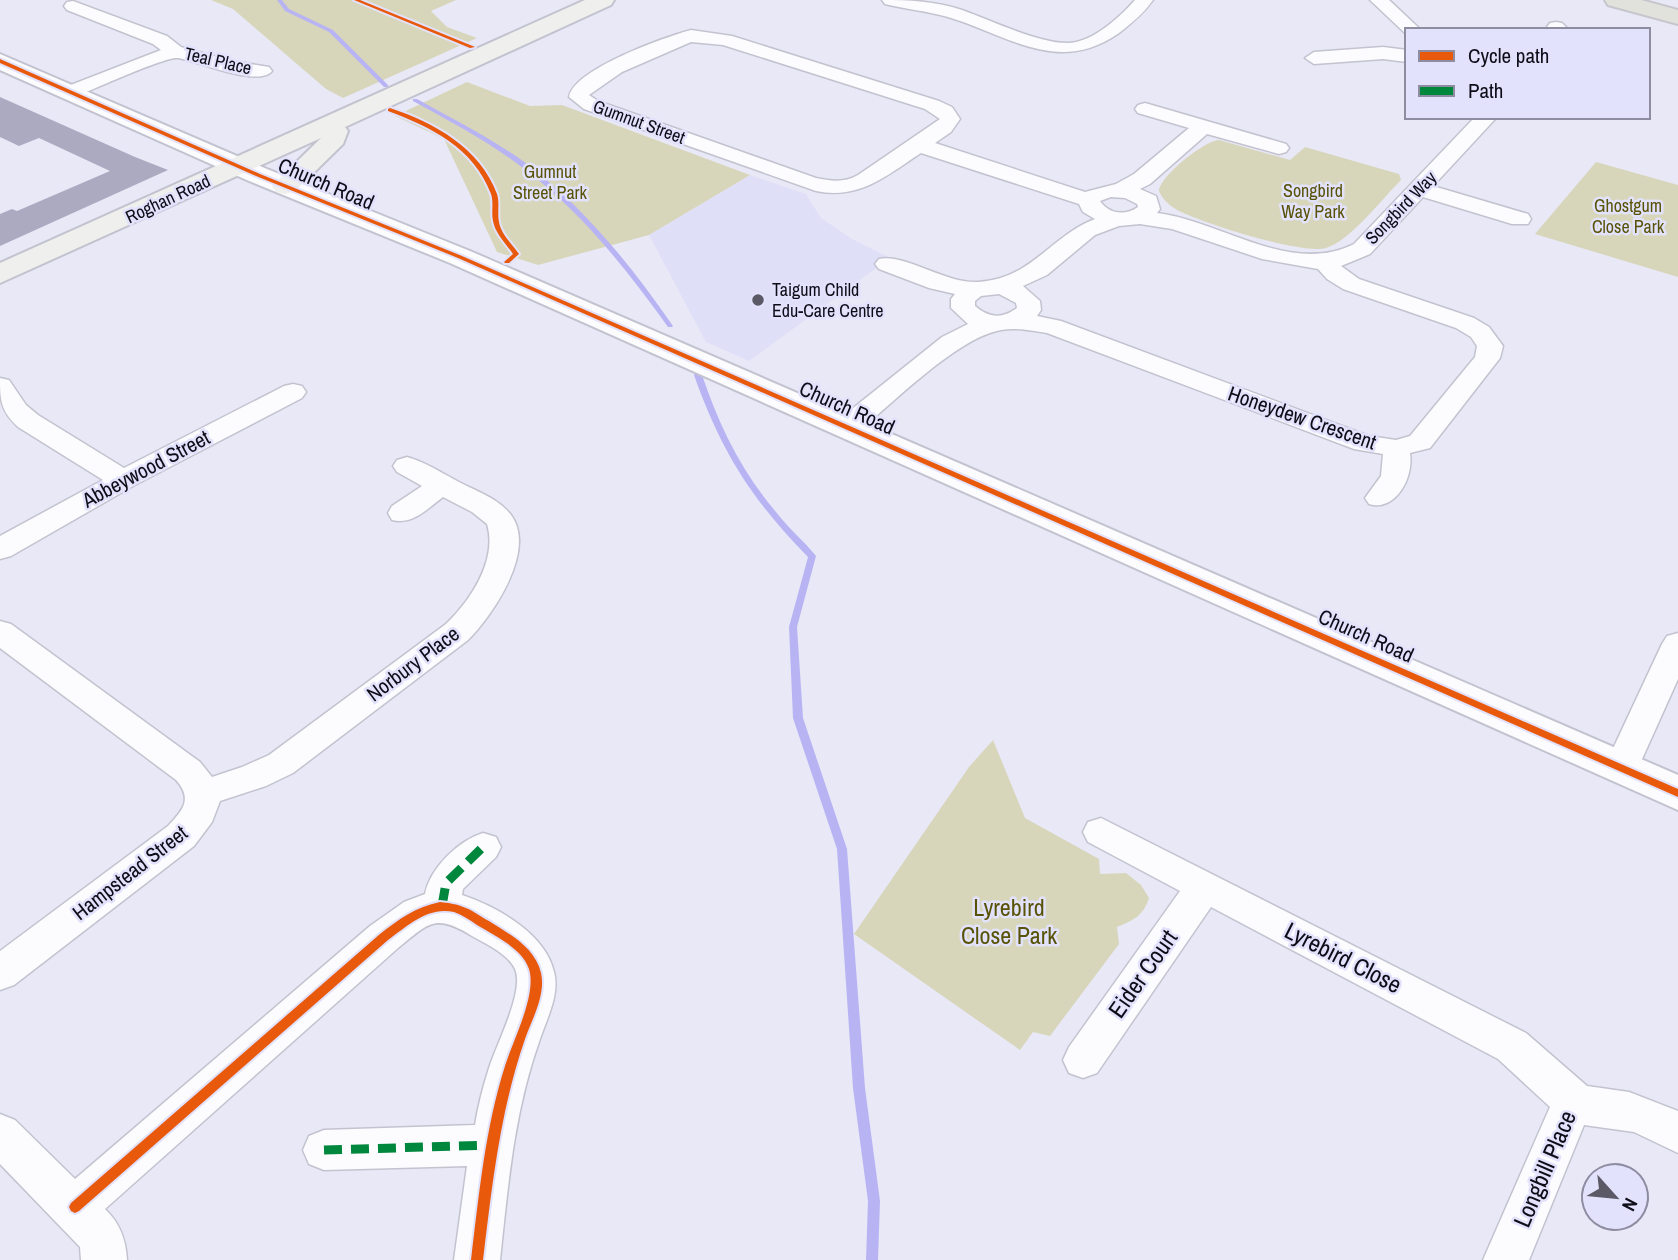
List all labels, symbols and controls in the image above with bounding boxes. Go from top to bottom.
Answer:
legend [1405,28,1650,119]
street label: Teal Place [182,41,254,80]
text: Cycle path [1468,41,1549,70]
text: Path [1468,76,1503,105]
street label: Gumnut Street [590,93,689,150]
street label: Church Road [274,150,379,217]
park label: Gumnut Street Park [513,159,588,205]
street label: Songbird Way [1359,165,1442,250]
street label: Roghan Road [121,168,214,229]
park label: Songbird Way Park [1281,178,1345,224]
park label: Ghostgum Close Park [1592,193,1665,239]
place label: Taigum Child Edu-Care Centre [772,277,884,323]
marker: Taigum Child Edu-Care Centre [750,292,766,308]
street label: Church Road [795,374,899,441]
street label: Honeydew Crescent [1224,379,1380,457]
street label: Abbeywood Street [76,423,215,515]
street label: Church Road [1314,602,1418,669]
street label: Norbury Place [360,619,465,708]
street label: Hampstead Street [66,818,193,927]
park label: Lyrebird Close Park [961,891,1057,951]
street label: Lyrebird Close [1279,914,1407,1000]
street label: Eider Court [1100,923,1184,1024]
street label: Longbill Place [1505,1105,1583,1232]
north arrow [1580,1162,1650,1232]
text: N [1616,1194,1644,1216]

